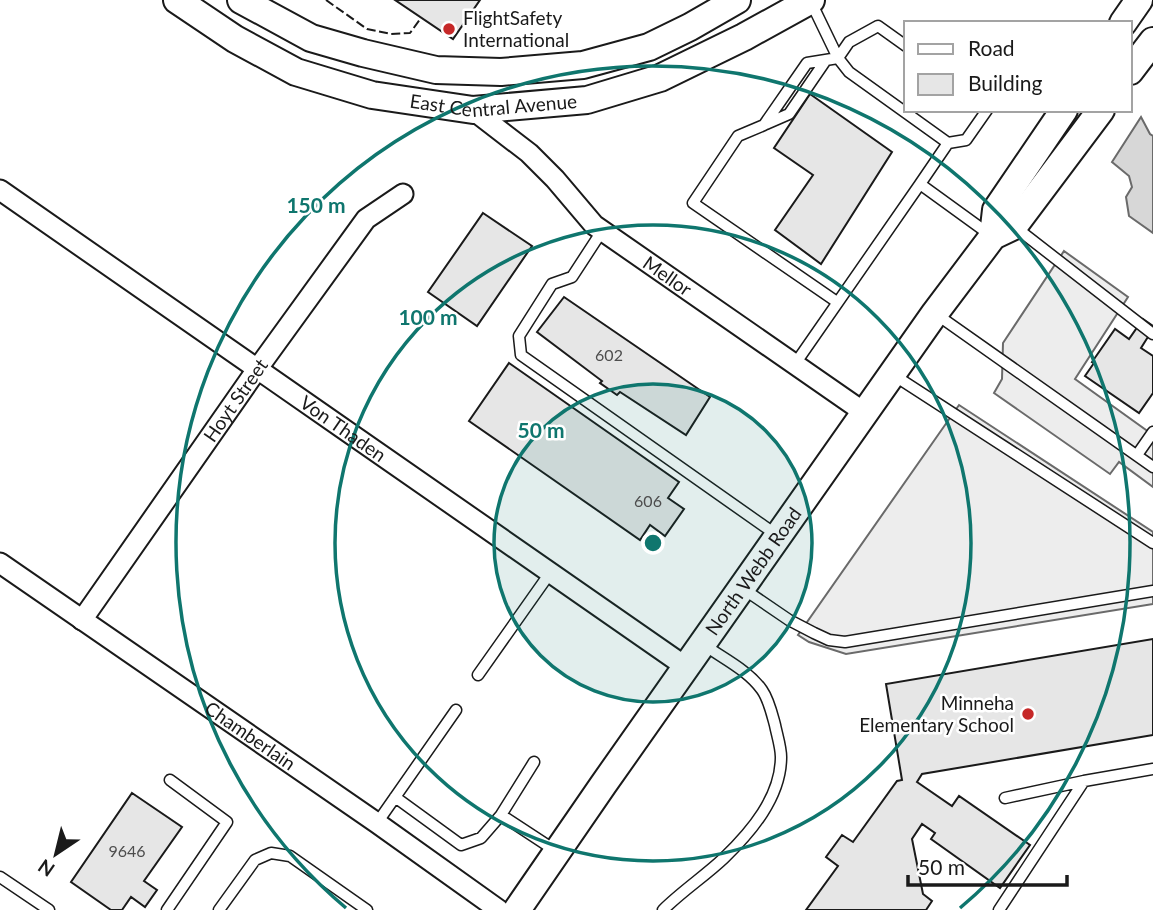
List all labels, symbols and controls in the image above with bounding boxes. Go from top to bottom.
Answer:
place label: FlightSafety International [463,6,569,51]
marker: FlightSafety International [441,21,457,37]
legend [904,21,1132,112]
text: Road [968,35,1015,60]
text: Building [968,70,1043,95]
street label: East Central Avenue [408,89,578,121]
text: 150 m [286,192,346,217]
street label: Mellor [639,251,697,300]
text: 100 m [398,304,458,329]
house number: 602 [595,345,623,364]
street label: Hoyt Street [198,354,272,446]
street label: Von Thaden [296,390,391,466]
text: 50 m [517,417,565,442]
house number: 606 [634,491,662,510]
street label: North Webb Road [700,503,806,639]
centre of rings [641,531,665,555]
place label: Minneha Elementary School [859,691,1014,736]
street label: Chamberlain [201,696,300,774]
marker: Minneha Elementary School [1020,706,1036,722]
north arrow [21,819,91,889]
house number: 9646 [108,841,146,860]
scale bar [908,844,1067,888]
text: 50 m [918,854,965,879]
text: N [33,855,59,882]

